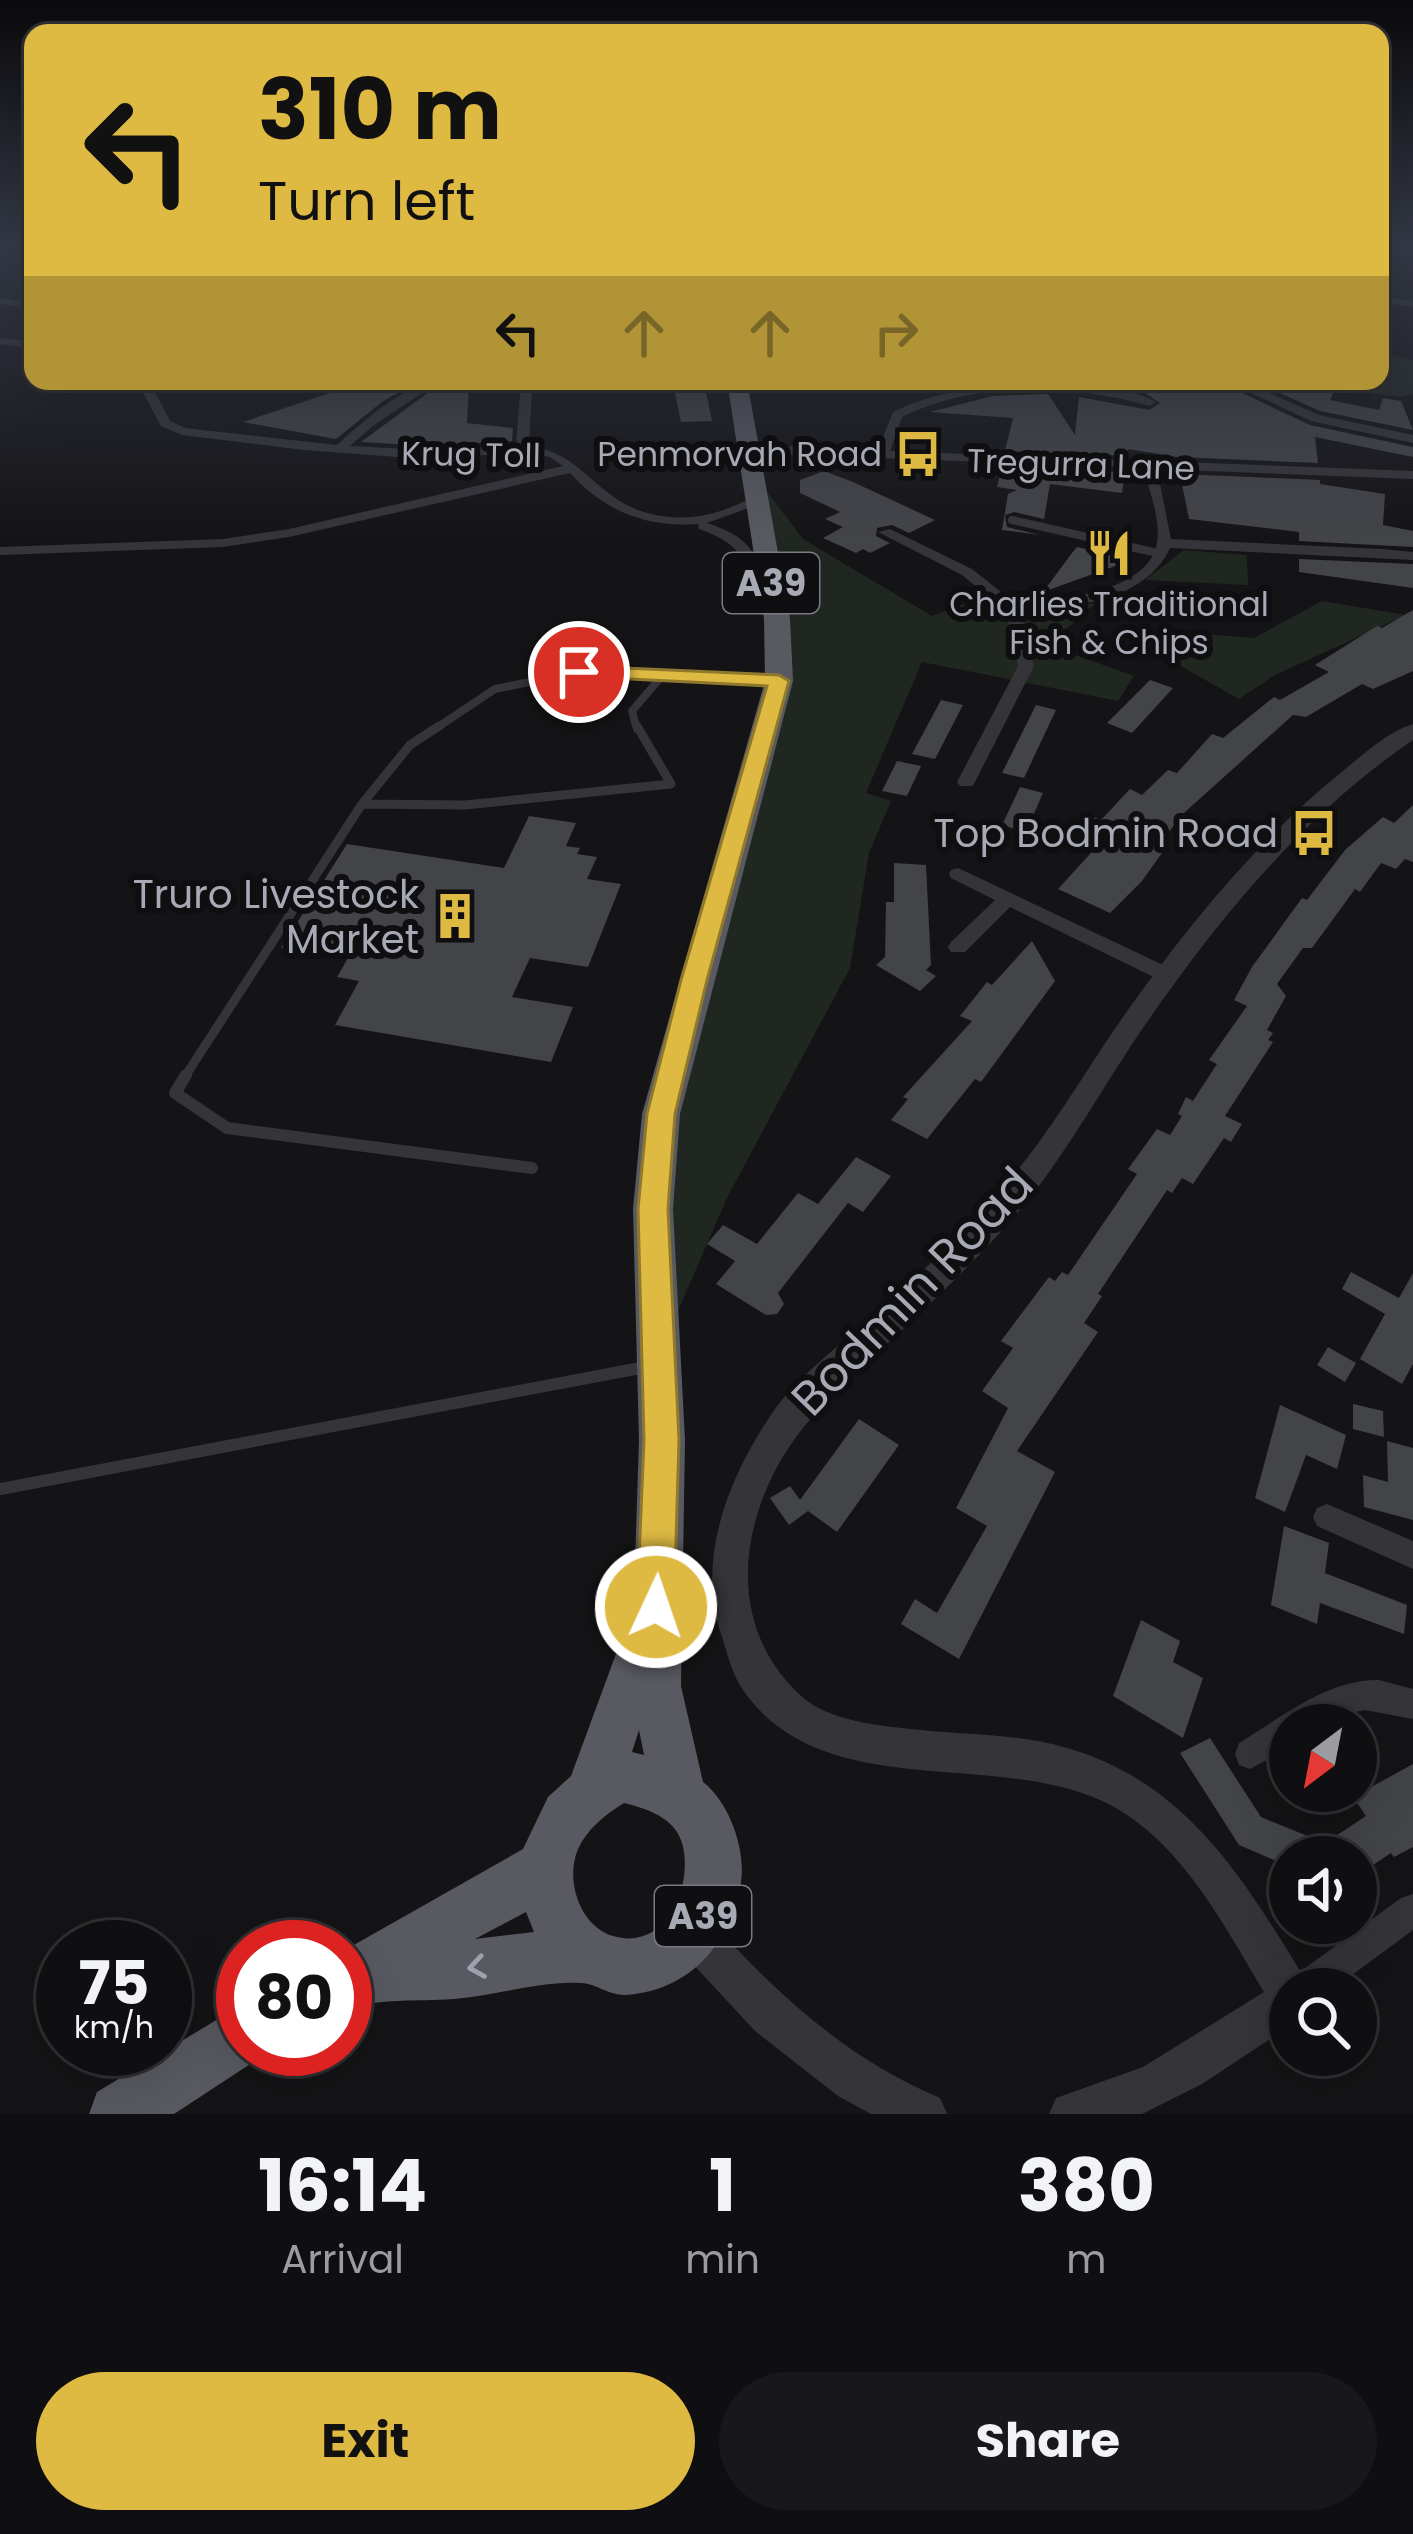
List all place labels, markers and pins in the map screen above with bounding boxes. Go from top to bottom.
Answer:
bus stop icon: Penmorvah Road [893,429,943,479]
place label: Penmorvah Road [597,431,882,478]
restaurant icon: Charlies Traditional Fish & Chips [1084,528,1134,578]
place label: Charlies Traditional Fish & Chips [949,581,1269,666]
pin [528,621,630,723]
place label: Top Bodmin Road [933,806,1278,861]
bus stop icon: Top Bodmin Road [1289,808,1339,858]
place label: Truro Livestock Market [133,867,419,967]
building icon: Truro Livestock Market [430,891,480,941]

